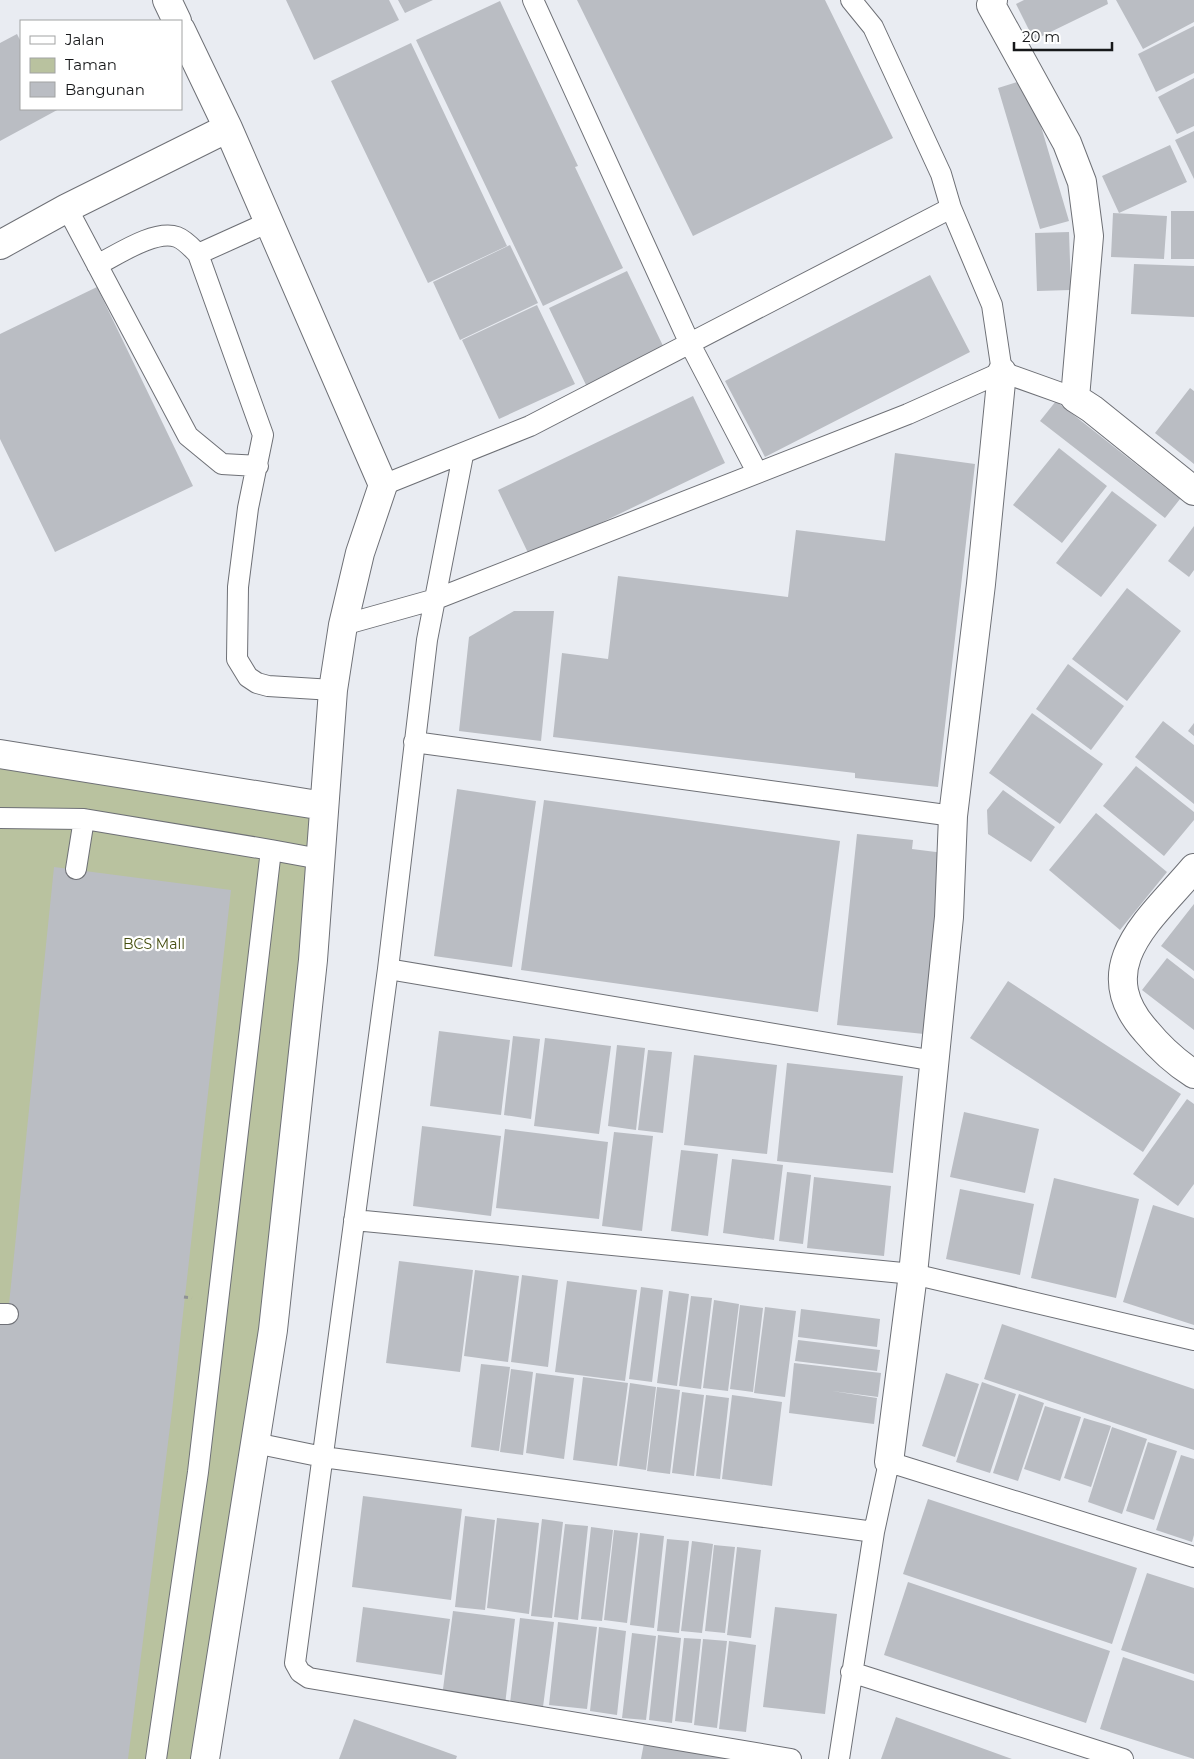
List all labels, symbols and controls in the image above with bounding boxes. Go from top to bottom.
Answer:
legend [20,20,182,110]
scale bar [1014,20,1112,52]
text: 20 m [1022,27,1060,46]
text: Jalan [64,30,104,49]
text: Taman [65,55,117,74]
text: Bangunan [65,80,145,99]
park label: BCS Mall [123,935,185,953]

